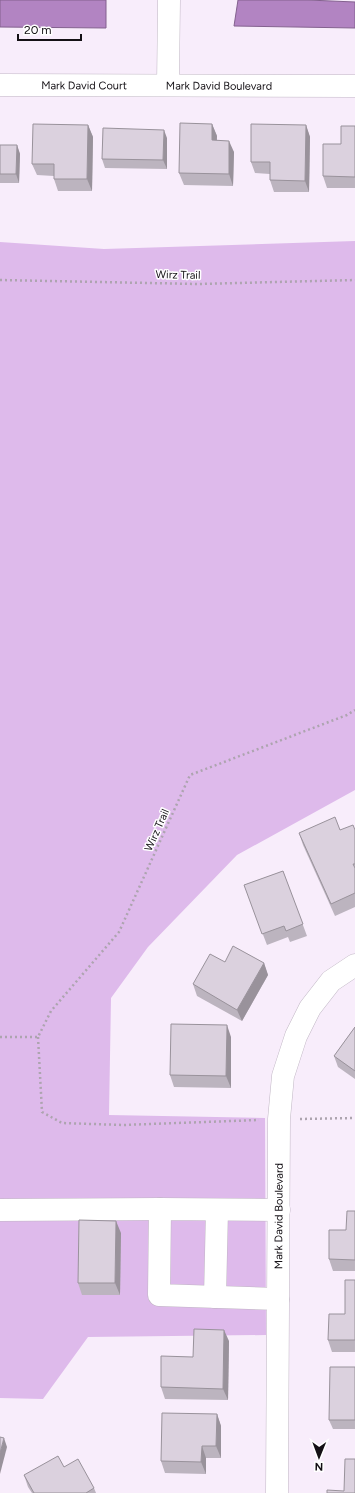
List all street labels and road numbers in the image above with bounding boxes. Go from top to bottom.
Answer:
street label: Mark David Court [41,79,127,92]
street label: Mark David Boulevard [166,79,272,92]
street label: Wirz Trail [155,268,201,282]
street label: Wirz Trail [142,807,172,853]
street label: Mark David Boulevard [272,1163,285,1269]

